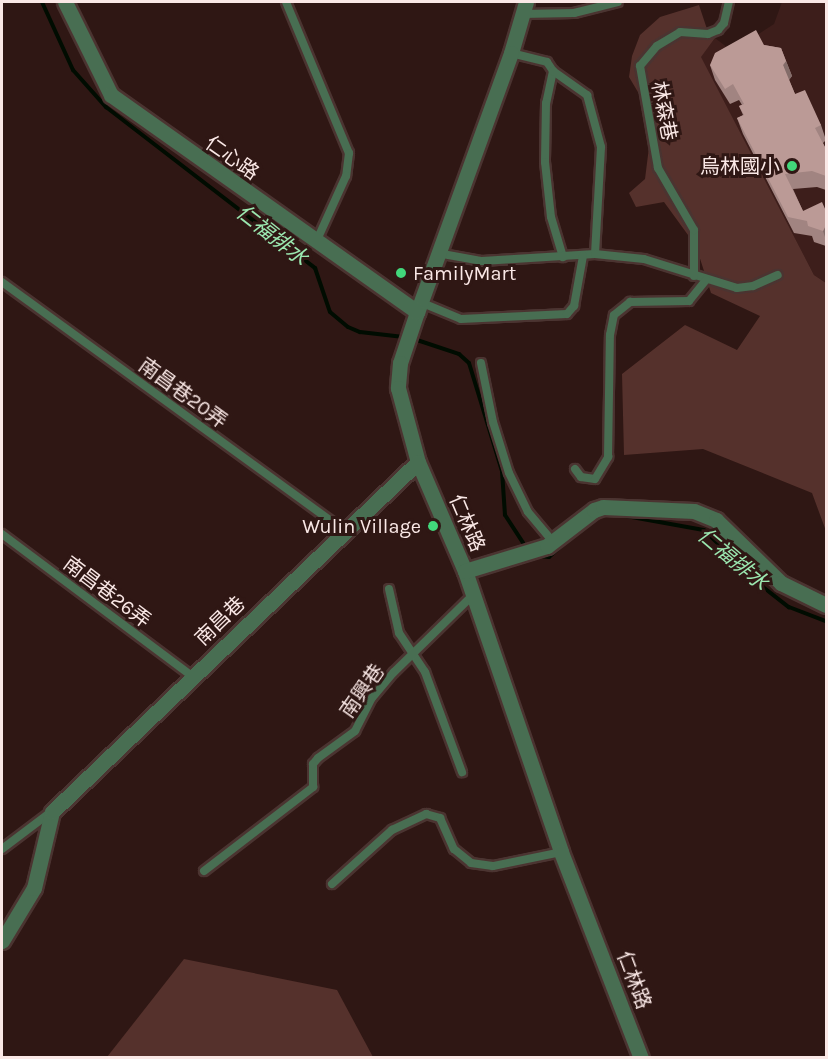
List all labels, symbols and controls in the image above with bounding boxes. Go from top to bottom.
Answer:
street label: 林森巷 [646,79,682,143]
street label: 仁心路 [201,131,263,185]
place label: 烏林國小 [700,154,780,178]
marker: 烏林國小 [785,159,799,173]
water label: 仁福排水 [231,199,313,271]
place label: FamilyMart [413,261,516,285]
marker: FamilyMart [394,266,408,280]
street label: 南昌巷20弄 [134,353,232,433]
street label: 仁林路 [444,491,490,555]
place label: Wulin Village [302,514,421,538]
marker: Wulin Village [426,519,440,533]
water label: 仁福排水 [693,522,773,596]
street label: 南昌巷26弄 [59,551,155,633]
street label: 南昌巷 [190,592,250,650]
street label: 南興巷 [335,660,389,722]
street label: 仁林路 [612,948,656,1012]

